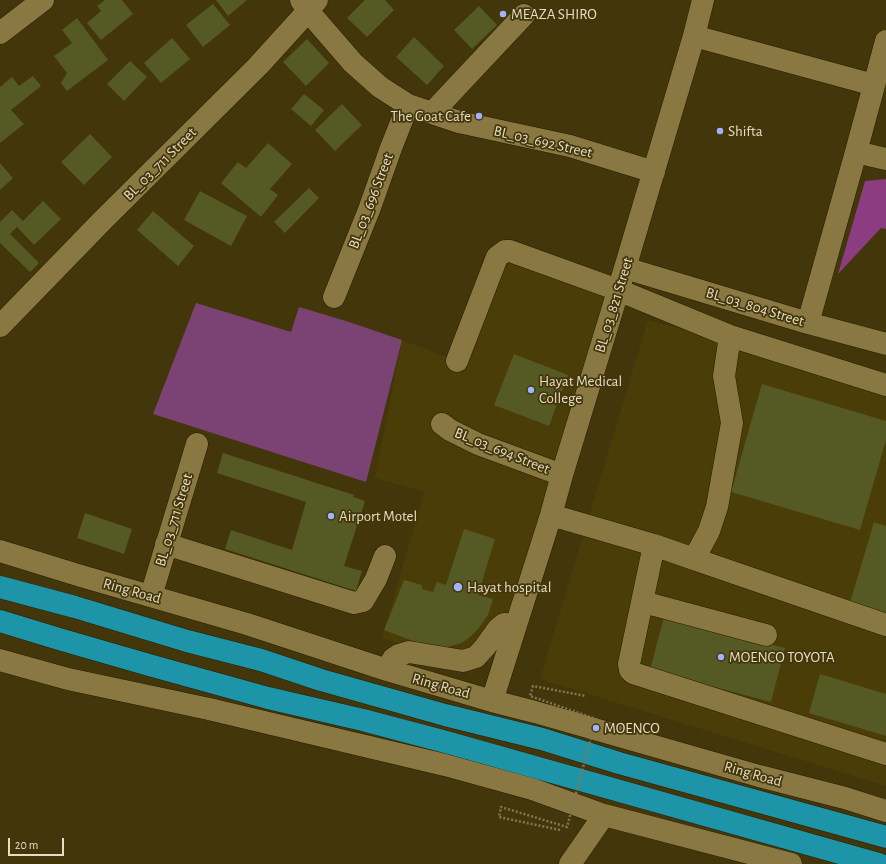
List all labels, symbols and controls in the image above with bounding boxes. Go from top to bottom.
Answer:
place label: MEAZA SHIRO [511,5,597,23]
marker: MEAZA SHIRO [498,9,508,19]
place label: The Goat Cafe [391,107,471,125]
marker: The Goat Cafe [474,111,484,121]
street label: BL_03_692 Street [492,122,594,162]
place label: Shifta [728,122,763,140]
street label: BL_03_711 Street [120,124,200,204]
marker: Shifta [715,126,725,136]
street label: BL_03_696 Street [345,151,397,251]
street label: BL_03_821 Street [591,255,637,355]
street label: BL_03_804 Street [704,283,806,331]
place label: Hayat Medical College [539,372,622,407]
marker: Hayat Medical College [526,385,536,395]
street label: BL_03_694 Street [452,424,552,478]
street label: BL_03_711 Street [151,471,197,569]
place label: Airport Motel [339,507,417,525]
marker: Airport Motel [326,511,336,521]
street label: Ring Road [101,574,163,608]
place label: Hayat hospital [467,578,551,596]
marker: Hayat hospital [452,581,464,593]
place label: MOENCO TOYOTA [729,648,835,666]
marker: MOENCO TOYOTA [716,652,726,662]
street label: Ring Road [410,669,472,703]
place label: MOENCO [604,719,660,737]
marker: MOENCO [591,723,601,733]
street label: Ring Road [722,757,784,791]
scale bar [10,830,66,856]
text: 20 m [15,839,38,851]

